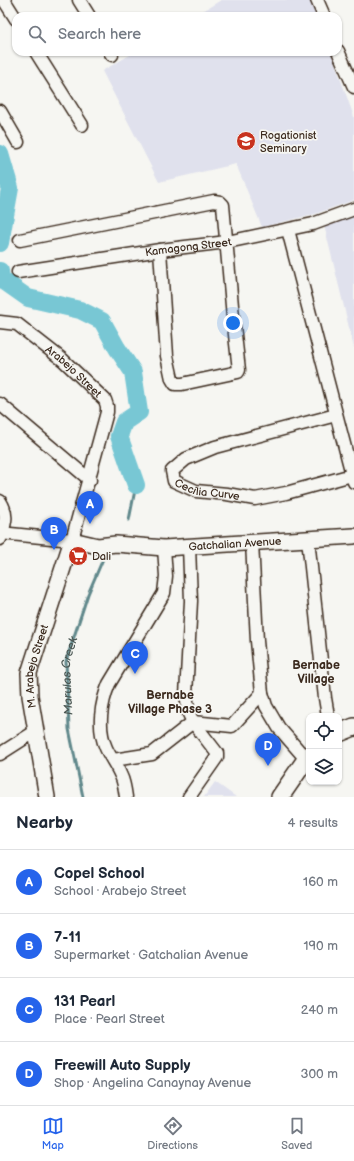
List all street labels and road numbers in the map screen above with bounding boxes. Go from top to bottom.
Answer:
street label: Kamagong Street [144,235,233,259]
street label: Arabejo Street [43,343,105,401]
street label: Cecilia Curve [172,476,241,503]
street label: Gatchalian Avenue [188,535,282,553]
street label: M. Arabejo Street [23,622,51,709]

